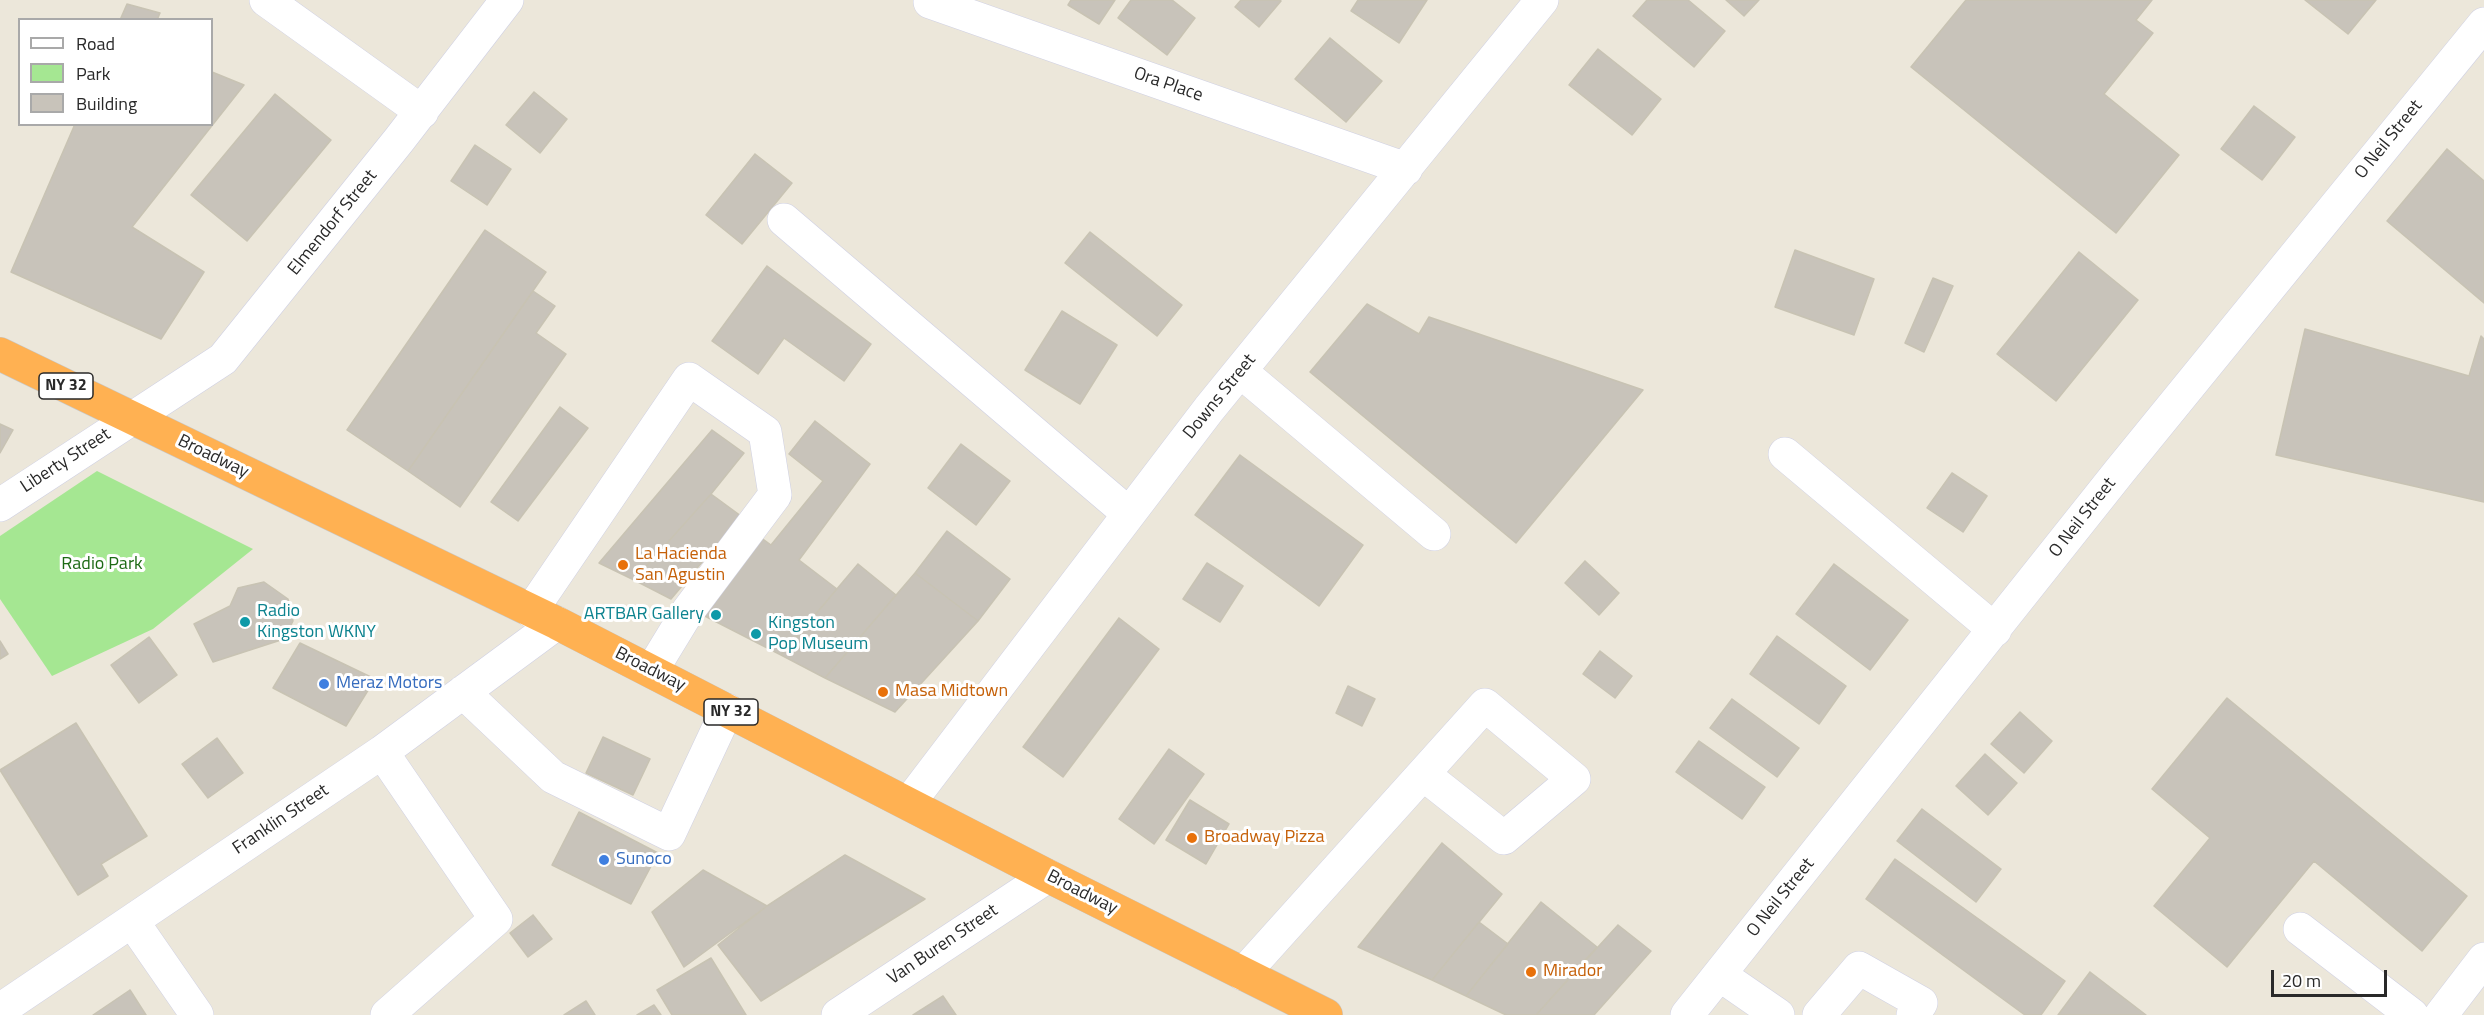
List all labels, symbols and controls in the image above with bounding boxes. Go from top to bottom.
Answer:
legend [18,18,213,126]
text: Road [76,30,115,57]
text: Park [76,60,110,87]
street label: Ora Place [1131,63,1205,107]
text: Building [76,90,137,117]
street label: O Neil Street [2351,96,2427,184]
street label: Elmendorf Street [284,166,382,280]
street label: Downs Street [1179,350,1261,444]
road number: NY 32 [39,373,93,399]
street label: Liberty Street [17,424,115,498]
street label: Broadway [174,431,252,483]
street label: O Neil Street [2045,474,2121,562]
place label: La Hacienda San Agustin [635,544,727,586]
park label: Radio Park [61,554,143,576]
marker: La Hacienda San Agustin [616,558,630,572]
place label: Radio Kingston WKNY [257,601,376,644]
place label: ARTBAR Gallery [584,604,704,626]
marker: ARTBAR Gallery [709,608,723,622]
place label: Kingston Pop Museum [768,613,868,656]
marker: Radio Kingston WKNY [238,615,252,629]
marker: Kingston Pop Museum [749,627,763,641]
street label: Broadway [611,643,689,697]
place label: Meraz Motors [336,673,442,695]
marker: Meraz Motors [317,677,331,691]
place label: Masa Midtown [895,681,1008,703]
marker: Masa Midtown [876,685,890,699]
road number: NY 32 [704,699,758,725]
street label: Franklin Street [229,780,333,860]
place label: Broadway Pizza [1204,827,1324,849]
marker: Broadway Pizza [1185,831,1199,845]
place label: Sunoco [616,849,672,871]
marker: Sunoco [597,853,611,867]
street label: O Neil Street [1743,854,1819,942]
street label: Broadway [1043,866,1121,920]
street label: Van Buren Street [884,900,1002,990]
scale bar [2274,958,2390,996]
place label: Mirador [1543,961,1603,983]
marker: Mirador [1524,965,1538,979]
text: 20 m [2282,967,2321,994]

